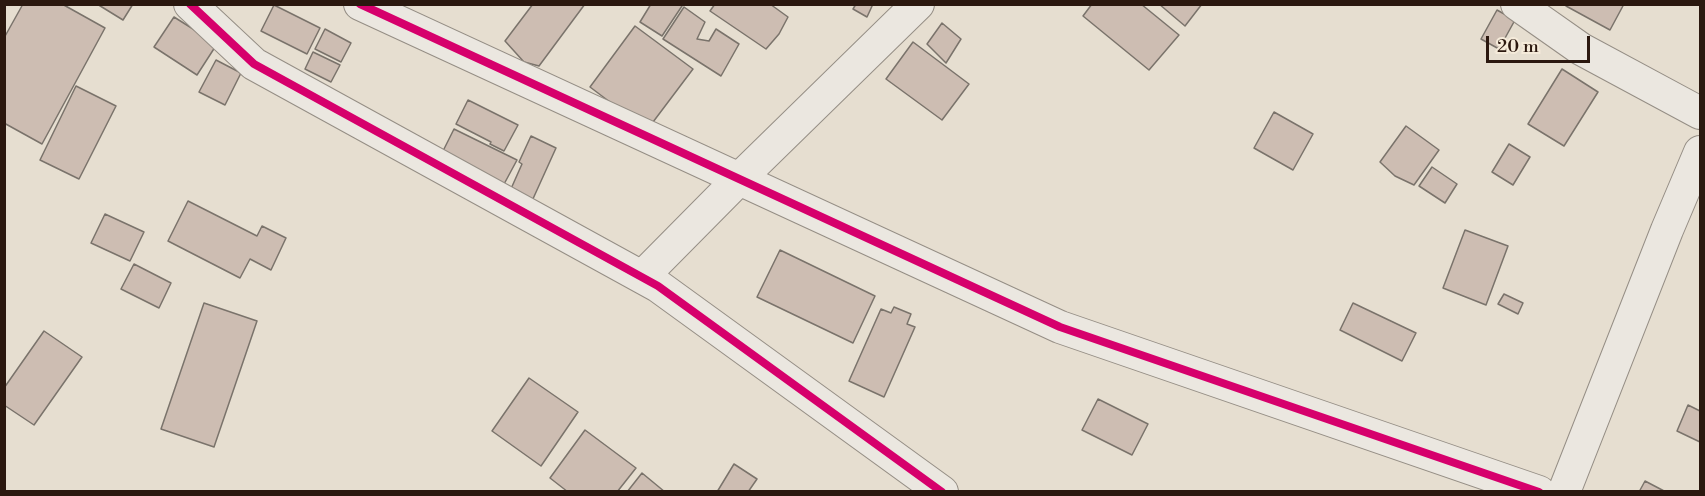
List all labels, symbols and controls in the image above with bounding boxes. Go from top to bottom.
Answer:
scale bar [1489,24,1592,62]
text: 20 m [1497,35,1539,58]

